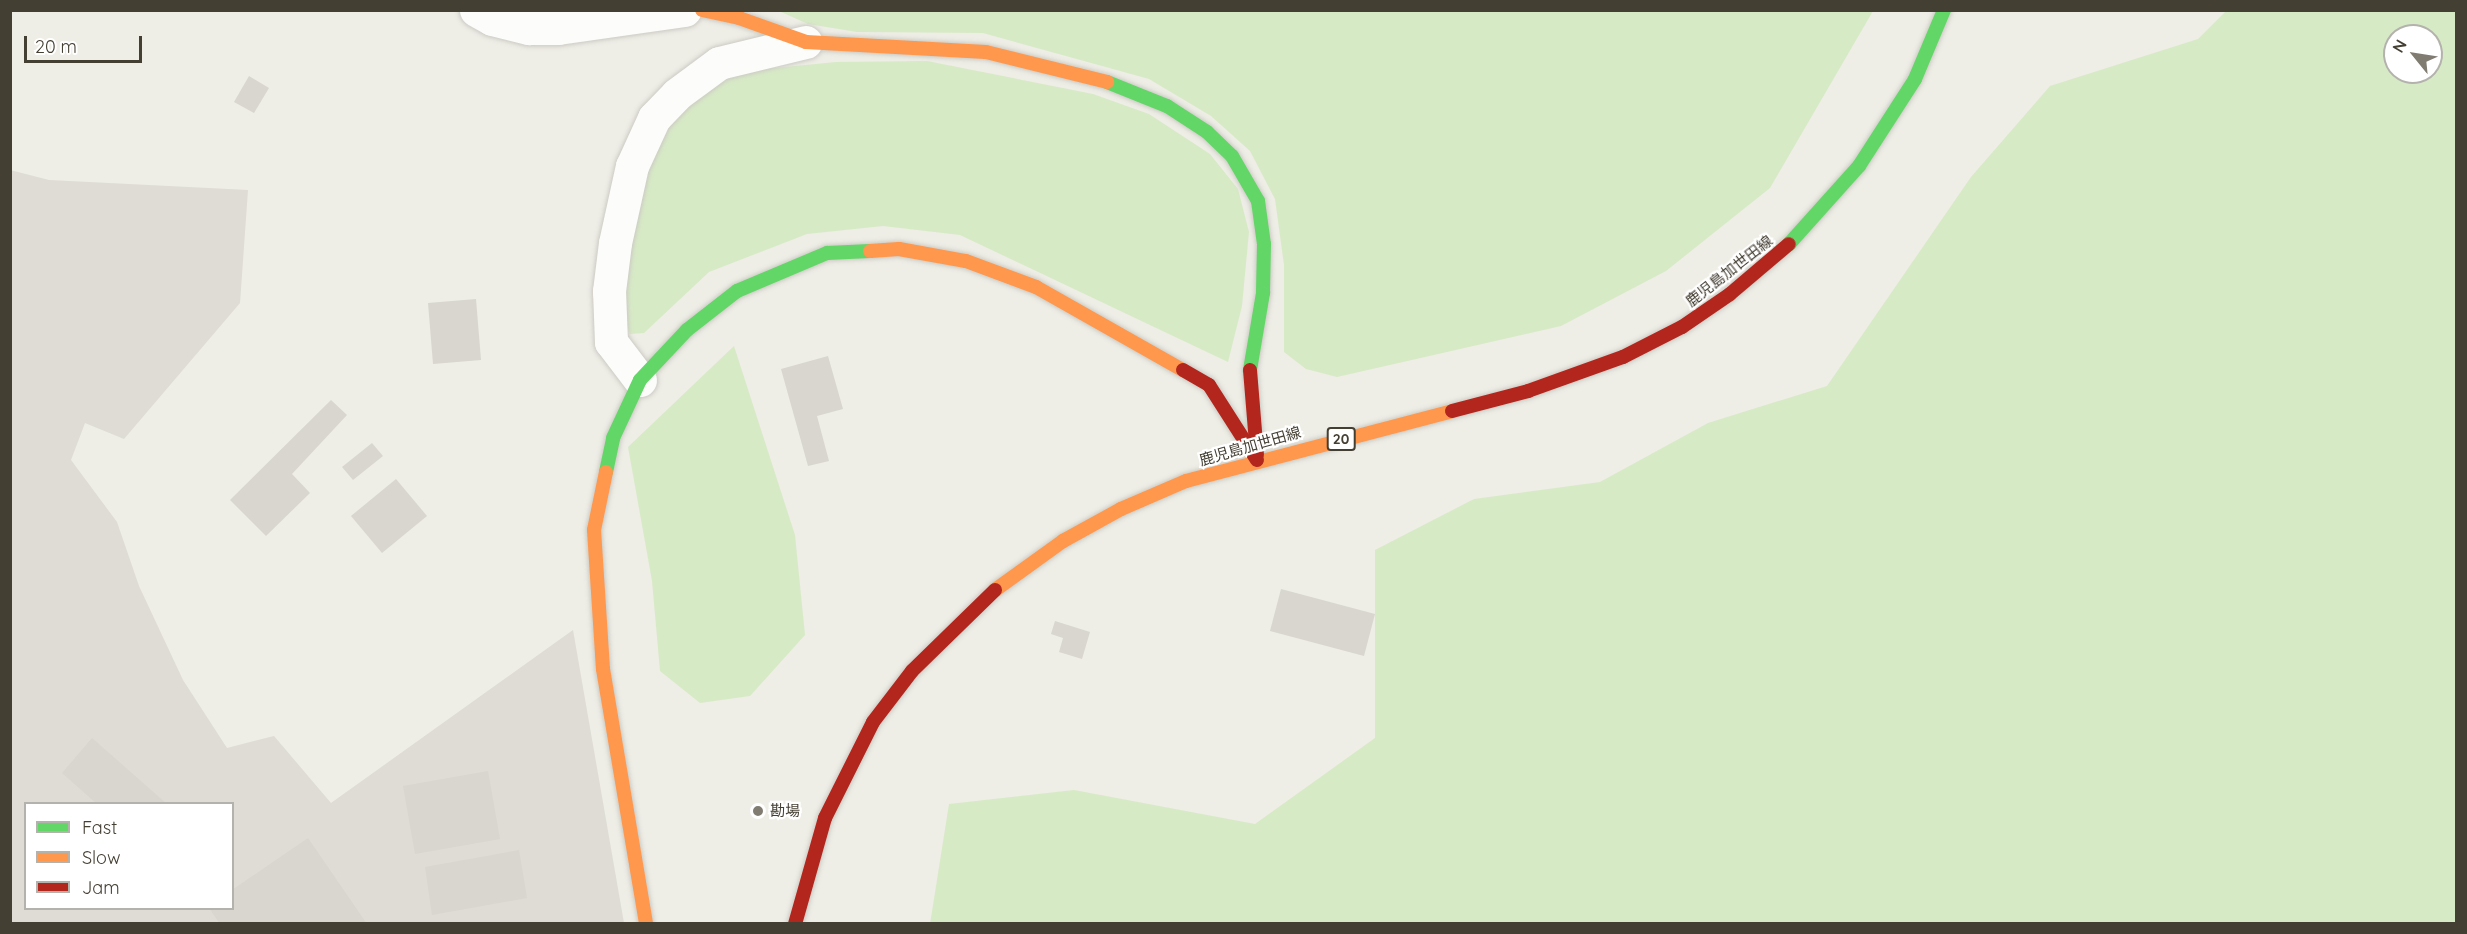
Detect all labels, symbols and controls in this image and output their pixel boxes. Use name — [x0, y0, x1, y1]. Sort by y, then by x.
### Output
scale bar — [27, 24, 146, 62]
north arrow — [2383, 24, 2443, 84]
text: 20 m — [35, 35, 77, 58]
text: N — [2388, 36, 2411, 56]
street label: 鹿児島加世田線 — [1682, 232, 1776, 310]
street label: 鹿児島加世田線 — [1197, 423, 1303, 469]
road number: 20 — [1326, 428, 1356, 450]
legend — [24, 802, 234, 910]
place label: 勘場 — [770, 802, 800, 820]
marker: 勘場 — [751, 804, 765, 818]
text: Fast — [82, 816, 117, 839]
text: Slow — [82, 846, 120, 869]
text: Jam — [82, 876, 120, 899]

